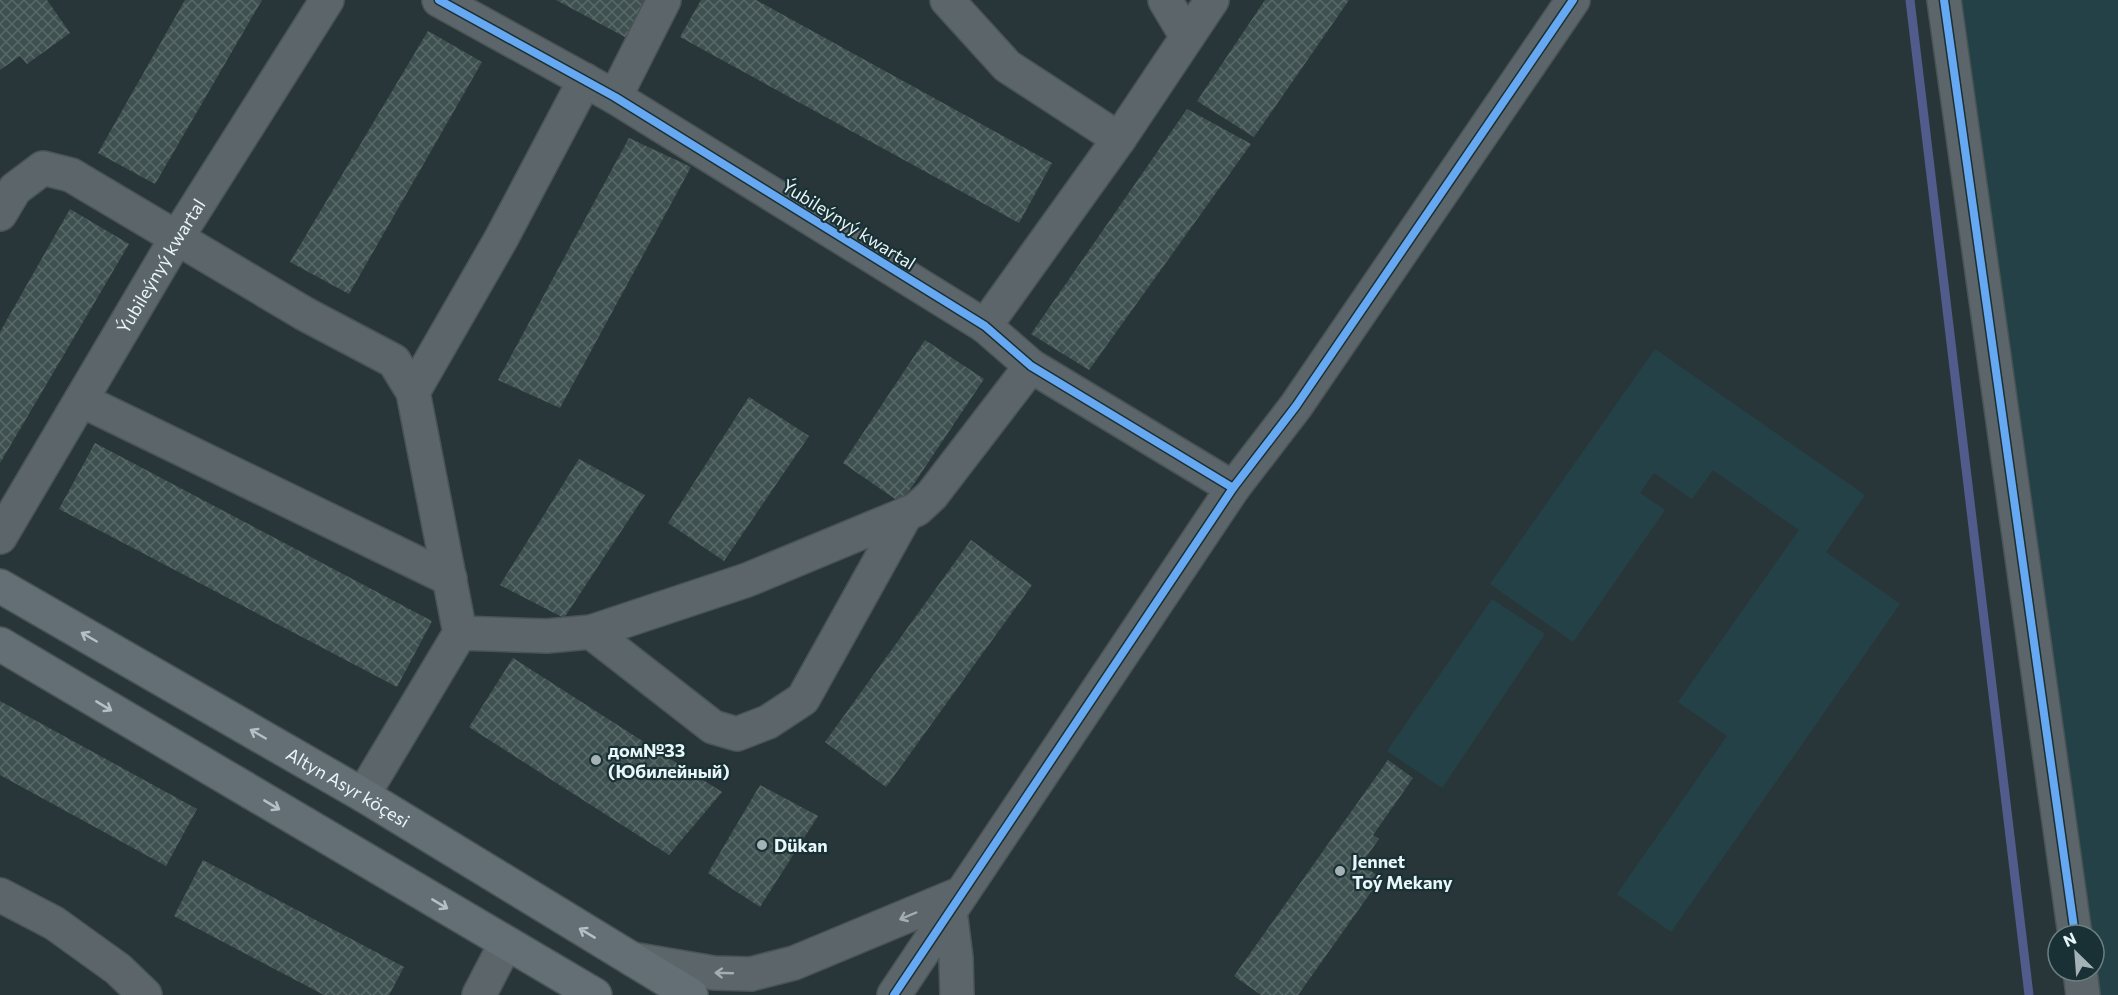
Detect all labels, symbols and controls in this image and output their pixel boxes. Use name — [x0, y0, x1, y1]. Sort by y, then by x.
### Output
street label: Ýubileýnyý kwartal — [778, 174, 920, 274]
street label: Ýubileýnyý kwartal — [112, 195, 210, 337]
one-way arrow — [81, 631, 98, 643]
one-way arrow — [95, 700, 112, 712]
one-way arrow — [250, 728, 267, 740]
place label: дом№33 (Юбилейный) — [608, 739, 730, 782]
street label: Altyn Asyr köçesi — [283, 742, 414, 832]
marker: дом№33 (Юбилейный) — [589, 753, 603, 767]
one-way arrow — [263, 799, 280, 811]
place label: Dükan — [774, 834, 828, 856]
marker: Dükan — [755, 838, 769, 852]
place label: Jennet Toý Mekany — [1352, 850, 1453, 893]
marker: Jennet Toý Mekany — [1333, 864, 1347, 878]
one-way arrow — [431, 899, 448, 911]
one-way arrow — [899, 911, 917, 922]
north arrow — [2046, 923, 2106, 983]
one-way arrow — [579, 926, 596, 938]
text: N — [2060, 928, 2079, 950]
one-way arrow — [714, 968, 734, 979]

